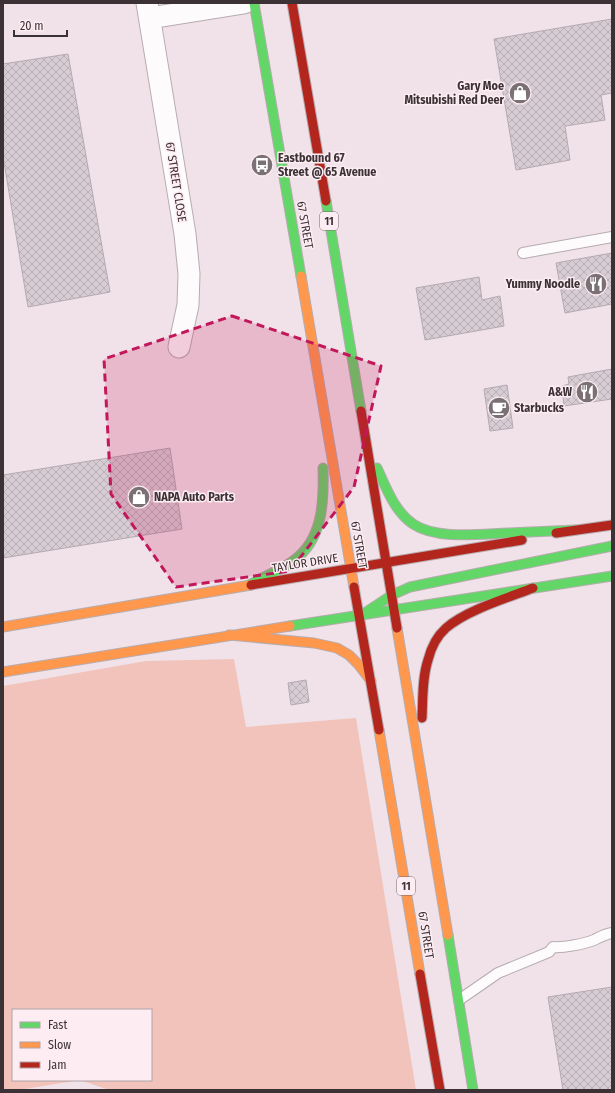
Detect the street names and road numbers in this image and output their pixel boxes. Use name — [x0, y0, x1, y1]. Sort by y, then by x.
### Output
street label: 67 STREET CLOSE — [163, 141, 189, 223]
street label: 67 STREET — [294, 200, 316, 250]
road number: 11 — [320, 212, 338, 230]
street label: 67 STREET — [348, 520, 370, 570]
street label: TAYLOR DRIVE — [271, 551, 339, 575]
road number: 11 — [397, 877, 415, 895]
street label: 67 STREET — [415, 910, 437, 960]

